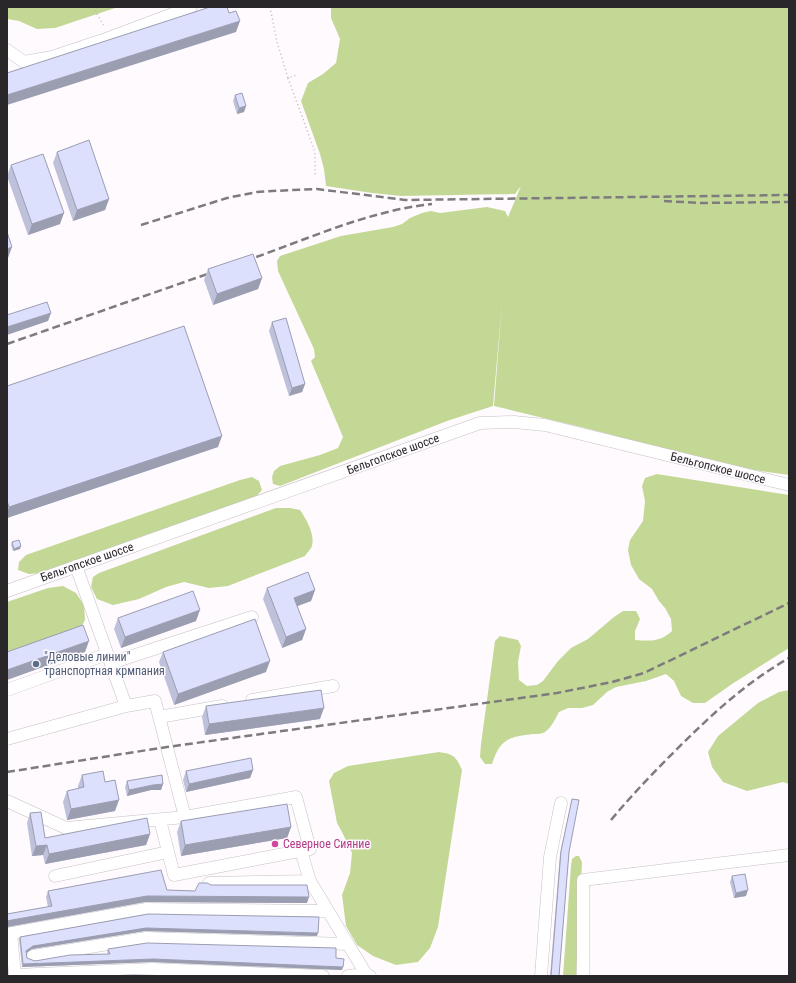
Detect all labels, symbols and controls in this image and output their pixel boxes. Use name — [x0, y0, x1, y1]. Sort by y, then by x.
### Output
street label: Бельгопское шоссе — [345, 431, 441, 477]
street label: Бельгопское шоссе — [669, 449, 767, 487]
street label: Бельгопское шоссе — [39, 539, 136, 584]
place label: "Деловые линии" транспортная крмпания — [44, 650, 165, 678]
marker: "Деловые линии" транспортная крмпания — [31, 659, 41, 669]
place label: Северное Сияние — [283, 837, 370, 851]
marker: Северное Сияние — [270, 839, 280, 849]

